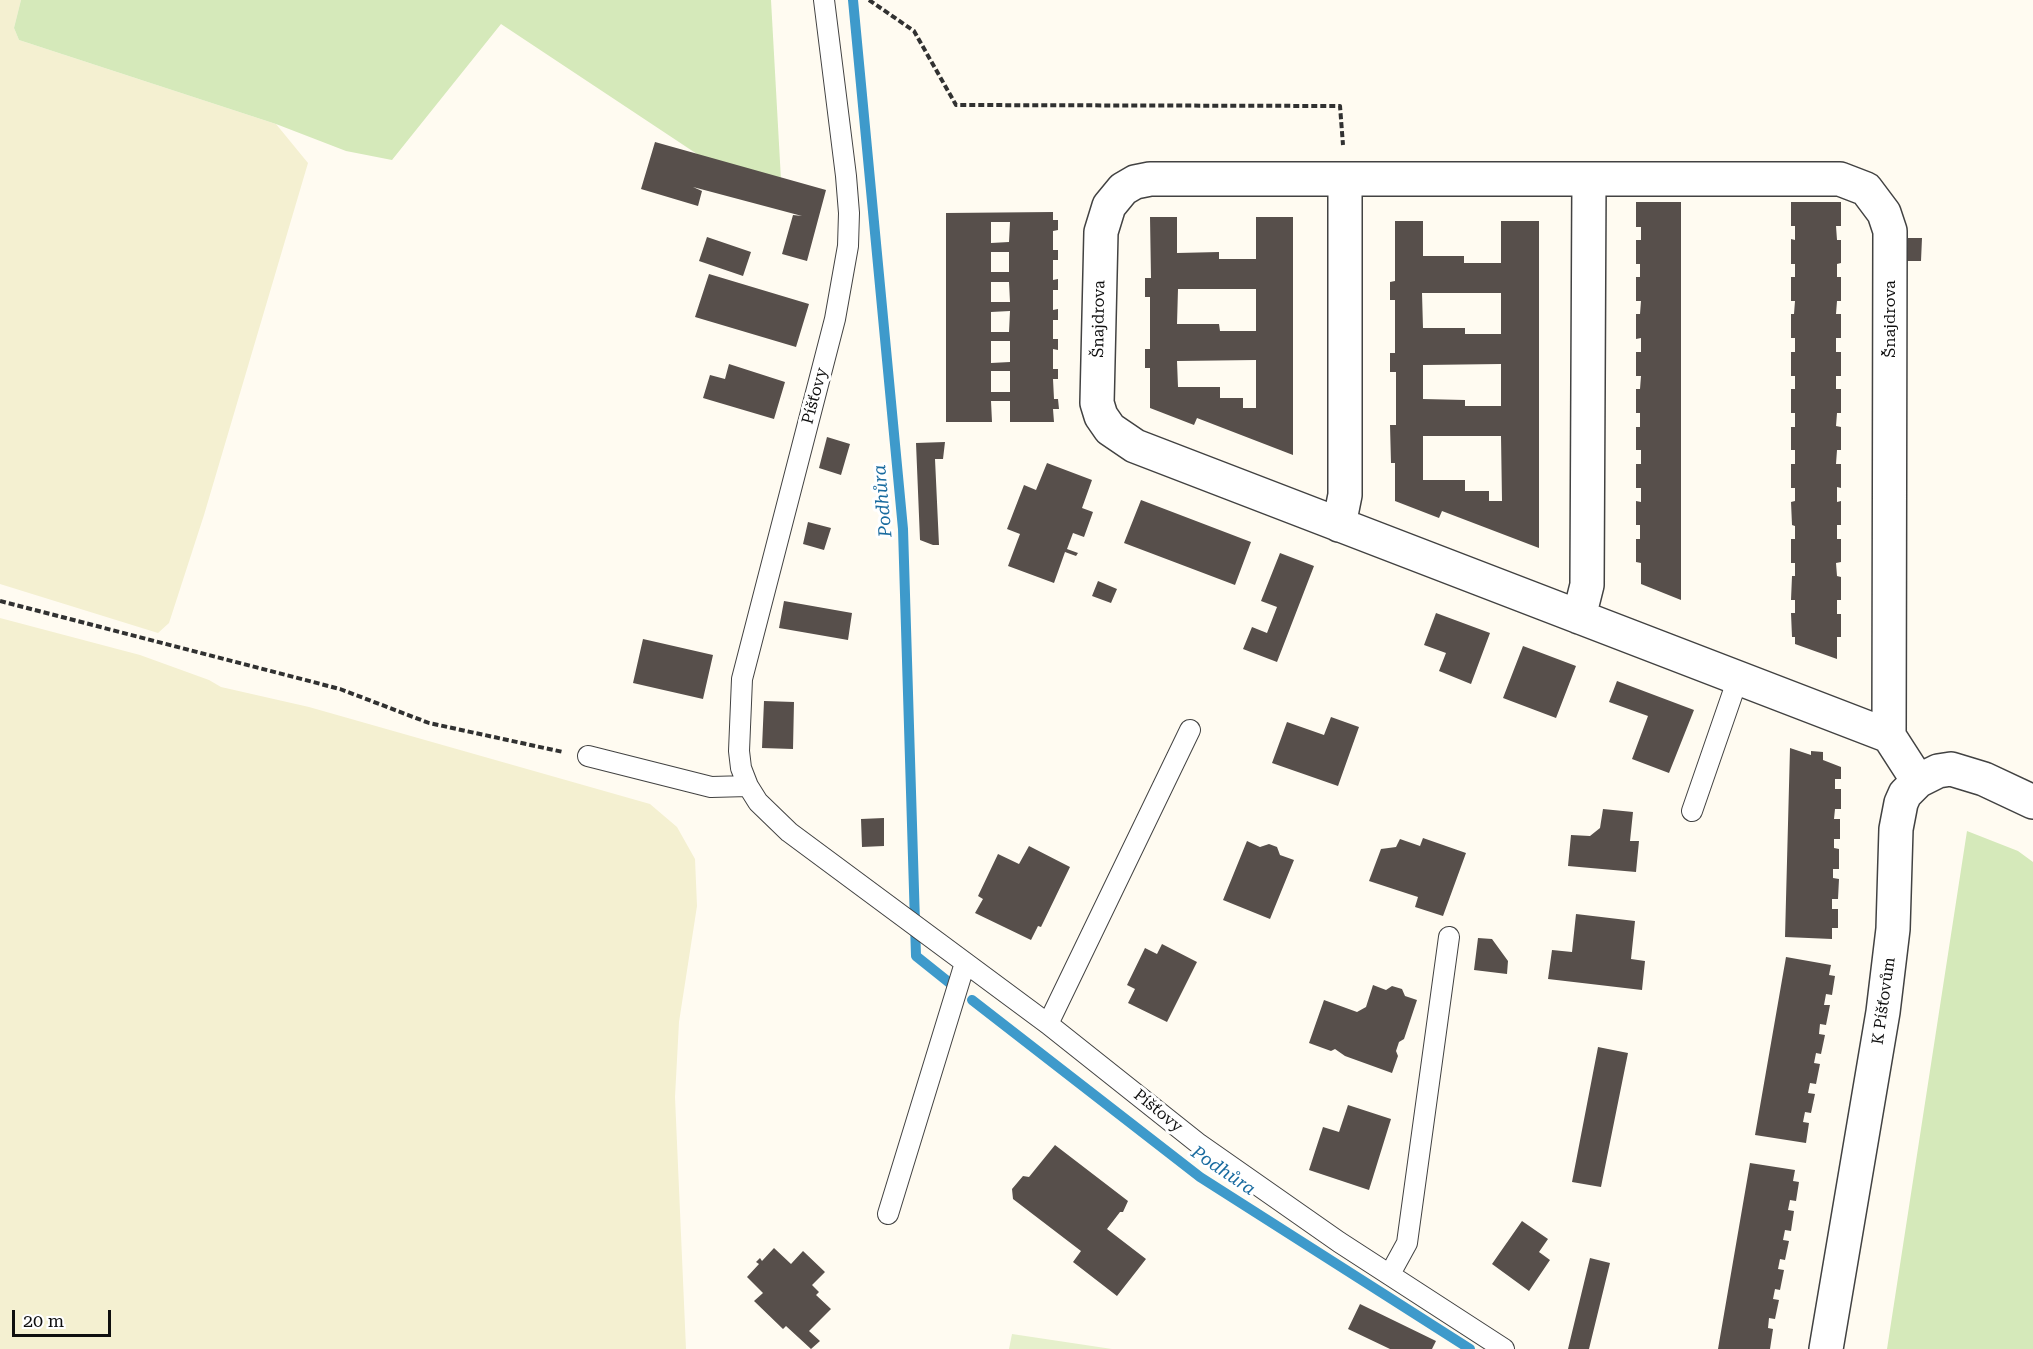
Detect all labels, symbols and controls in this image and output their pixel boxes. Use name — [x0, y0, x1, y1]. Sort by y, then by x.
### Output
street label: Šnajdrova — [1089, 280, 1109, 358]
street label: Šnajdrova — [1880, 280, 1900, 358]
street label: Píšťovy — [798, 366, 832, 426]
water label: Podhůra — [869, 464, 897, 538]
street label: K Píšťovům — [1868, 956, 1900, 1046]
street label: Píšťovy — [1130, 1085, 1186, 1137]
water label: Podhůra — [1187, 1142, 1259, 1200]
scale bar — [15, 1298, 114, 1336]
text: 20 m — [23, 1310, 64, 1331]

